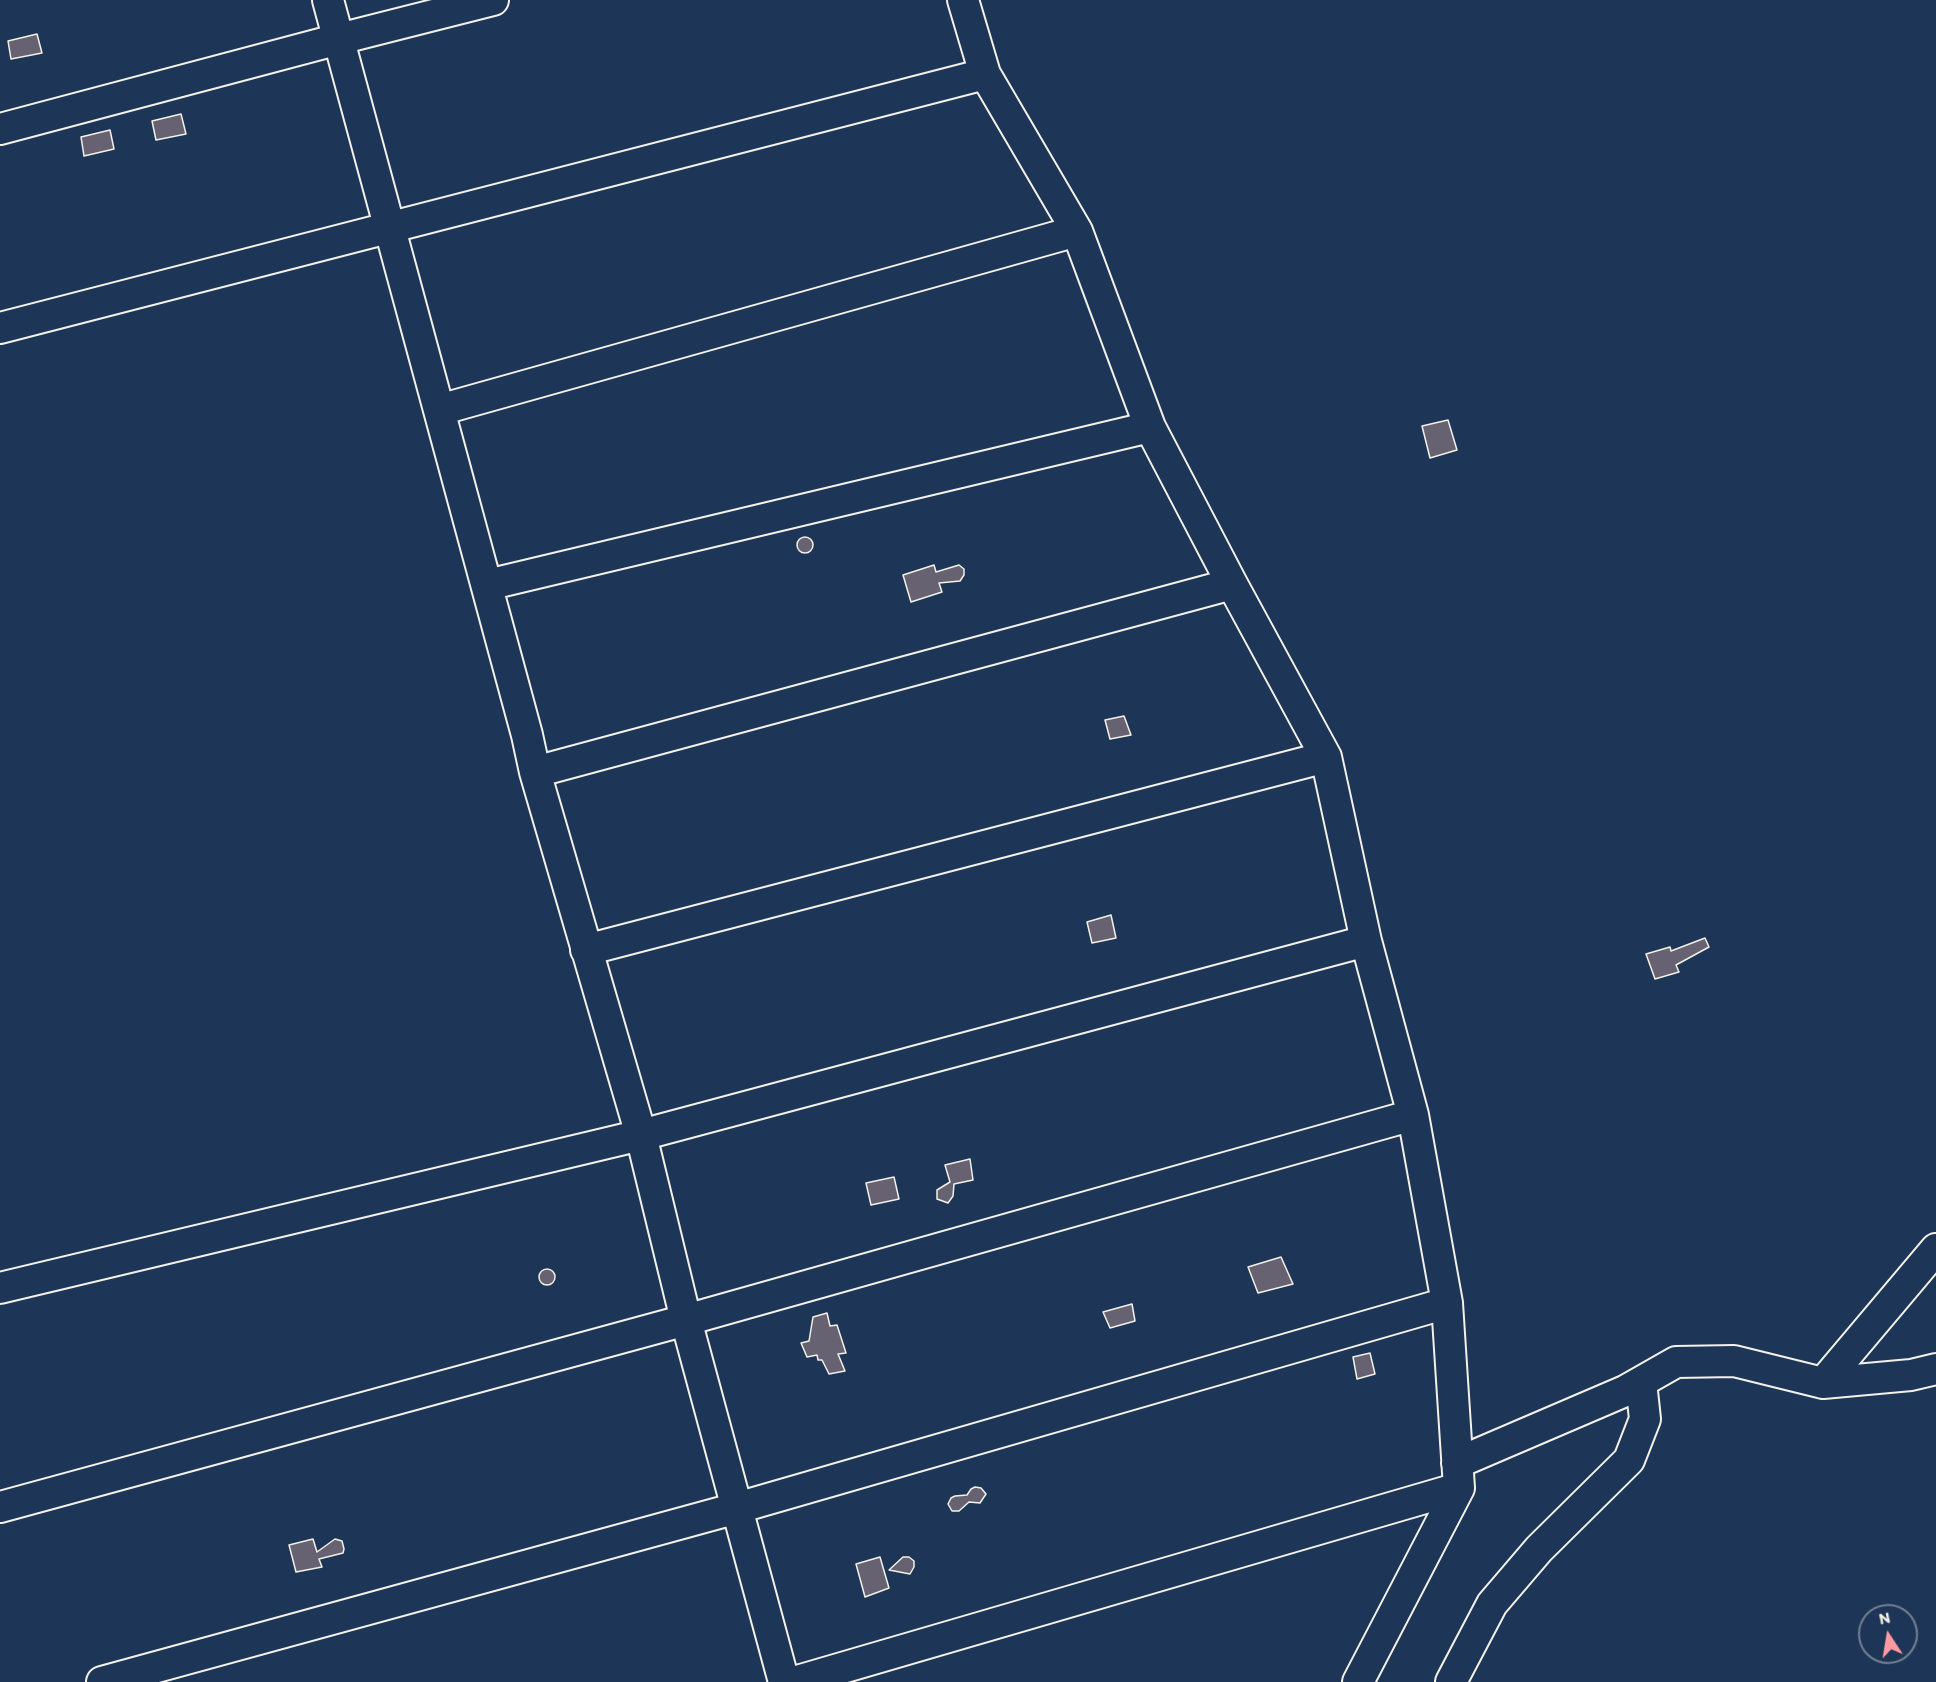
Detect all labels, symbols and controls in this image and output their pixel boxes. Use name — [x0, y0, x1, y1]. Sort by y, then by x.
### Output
north arrow — [1858, 1604, 1918, 1664]
text: N — [1877, 1607, 1892, 1628]

